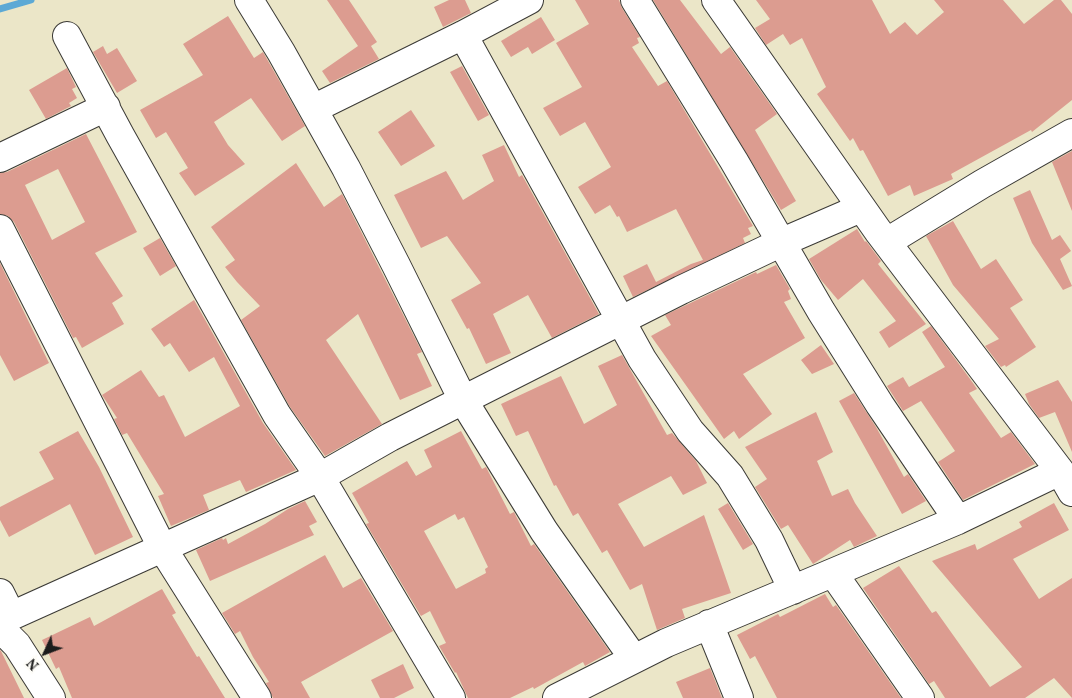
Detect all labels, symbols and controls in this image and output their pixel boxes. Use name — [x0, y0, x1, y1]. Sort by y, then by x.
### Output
north arrow — [20, 628, 70, 678]
text: N — [23, 653, 44, 674]

